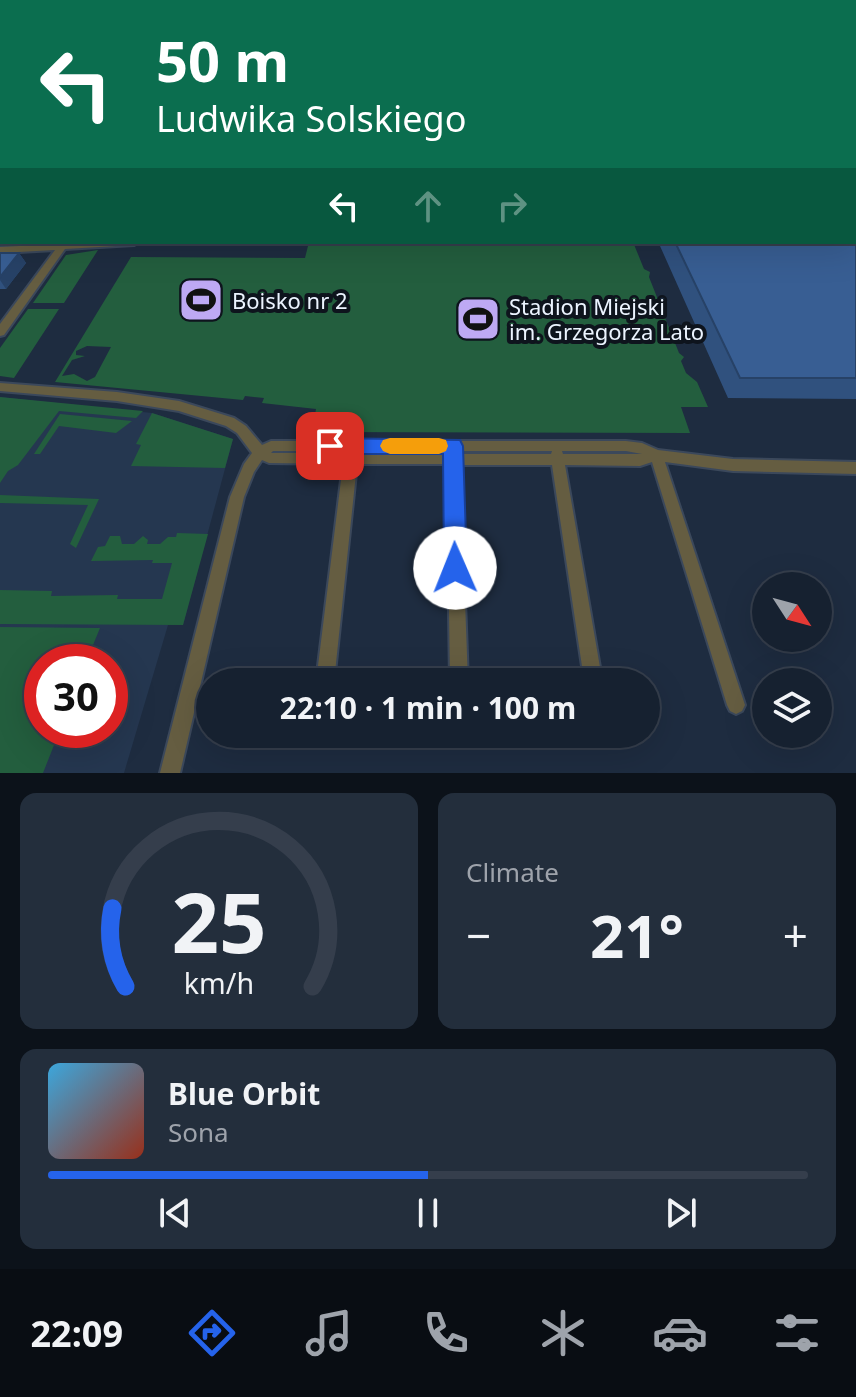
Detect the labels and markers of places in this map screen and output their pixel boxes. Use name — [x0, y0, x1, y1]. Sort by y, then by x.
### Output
sports icon: Boisko nr 2 — [177, 276, 225, 324]
place label: Boisko nr 2 — [232, 285, 348, 315]
place label: Stadion Miejski im. Grzegorza Lato — [509, 291, 704, 346]
sports icon: Stadion Miejski im. Grzegorza Lato — [454, 295, 502, 343]
pin — [296, 412, 364, 480]

